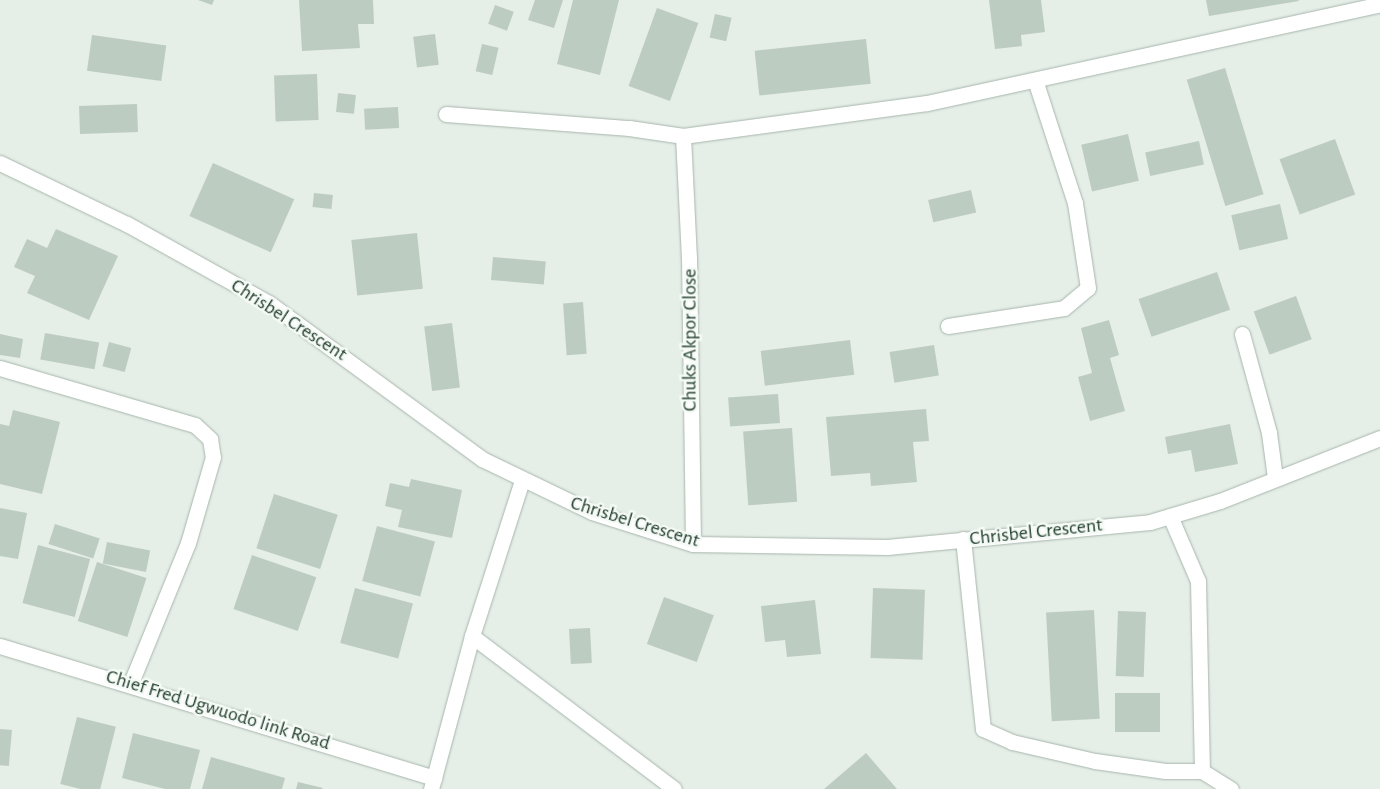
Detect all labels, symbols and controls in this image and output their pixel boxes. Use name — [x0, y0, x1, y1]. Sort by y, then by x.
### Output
street label: Chuks Akpor Close — [678, 269, 702, 411]
street label: Chrisbel Crescent — [226, 274, 352, 366]
street label: Chrisbel Crescent — [568, 491, 702, 553]
street label: Chrisbel Crescent — [968, 513, 1104, 551]
street label: Chief Fred Ugwuodo link Road — [103, 664, 333, 756]

